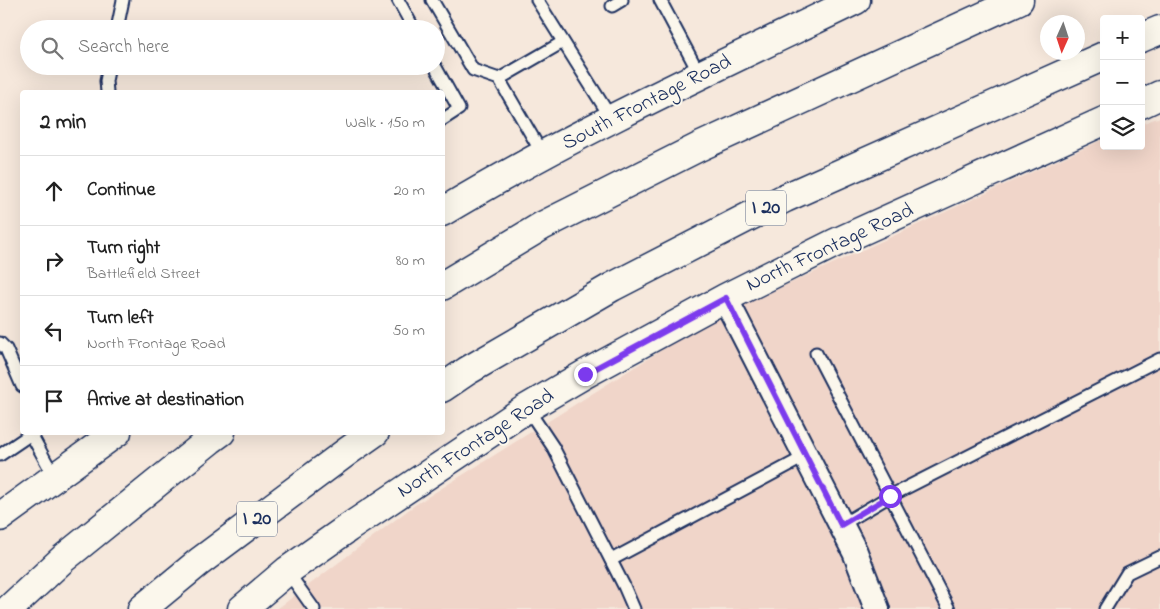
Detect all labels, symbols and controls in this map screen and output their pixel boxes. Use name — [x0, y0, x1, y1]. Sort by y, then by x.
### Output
north arrow — [1040, 15, 1085, 60]
map controls — [1100, 15, 1145, 150]
button: + — [1100, 15, 1145, 60]
search box — [20, 20, 445, 75]
icon: search — [38, 34, 66, 62]
text: Search here — [78, 34, 169, 61]
street label: South Frontage Road — [557, 47, 738, 160]
button: − — [1100, 60, 1145, 105]
button: layers — [1100, 105, 1145, 150]
text: 2 min — [40, 108, 86, 138]
text: Walk · 150 m — [345, 111, 425, 135]
icon: ahead — [40, 177, 68, 205]
text: Continue — [87, 177, 155, 204]
text: 20 m — [394, 179, 425, 203]
road number: I 20 — [746, 190, 786, 226]
street label: North Frontage Road — [741, 196, 920, 302]
text: Turn right — [87, 235, 160, 262]
icon: right — [40, 247, 68, 275]
text: 80 m — [396, 249, 425, 273]
text: Battlefield Street — [87, 262, 201, 286]
text: Turn left — [87, 305, 154, 332]
icon: left — [40, 317, 68, 345]
text: 50 m — [393, 319, 425, 343]
text: North Frontage Road — [87, 332, 226, 356]
route end — [574, 363, 597, 386]
street label: North Frontage Road — [392, 382, 562, 508]
icon: arrive — [40, 387, 68, 415]
text: Arrive at destination — [87, 387, 244, 414]
route start — [879, 485, 902, 508]
road number: I 20 — [237, 502, 277, 536]

